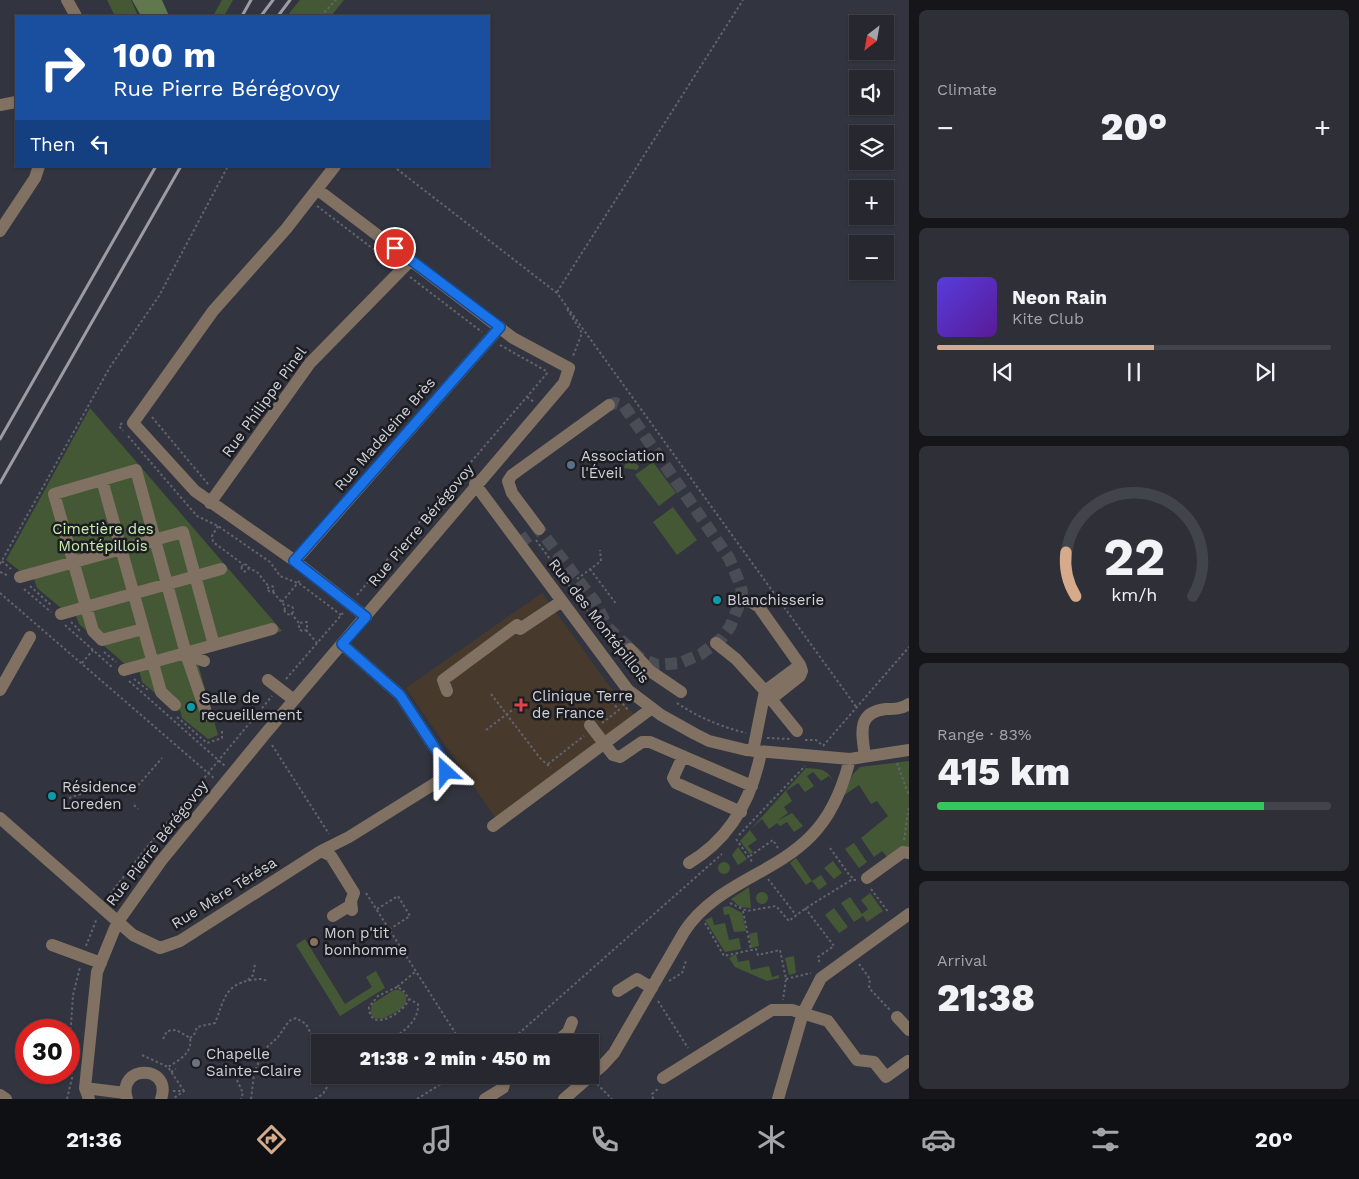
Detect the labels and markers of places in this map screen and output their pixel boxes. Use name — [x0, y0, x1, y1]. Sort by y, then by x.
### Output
pin — [374, 227, 416, 269]
place label: Association l'Éveil — [581, 447, 665, 482]
marker: Association l'Éveil — [565, 459, 577, 471]
place label: Blanchisserie — [727, 591, 824, 609]
marker: Blanchisserie — [711, 594, 723, 606]
place label: Clinique Terre de France — [532, 687, 633, 722]
place label: Salle de recueillement — [201, 689, 303, 724]
marker: Clinique Terre de France — [514, 698, 528, 712]
marker: Salle de recueillement — [185, 701, 197, 713]
place label: Résidence Loreden — [62, 778, 137, 813]
marker: Résidence Loreden — [46, 790, 58, 802]
place label: Mon p'tit bonhomme — [324, 924, 407, 959]
marker: Mon p'tit bonhomme — [308, 936, 320, 948]
place label: Chapelle Sainte-Claire — [206, 1045, 302, 1080]
marker: Chapelle Sainte-Claire — [190, 1057, 202, 1069]

